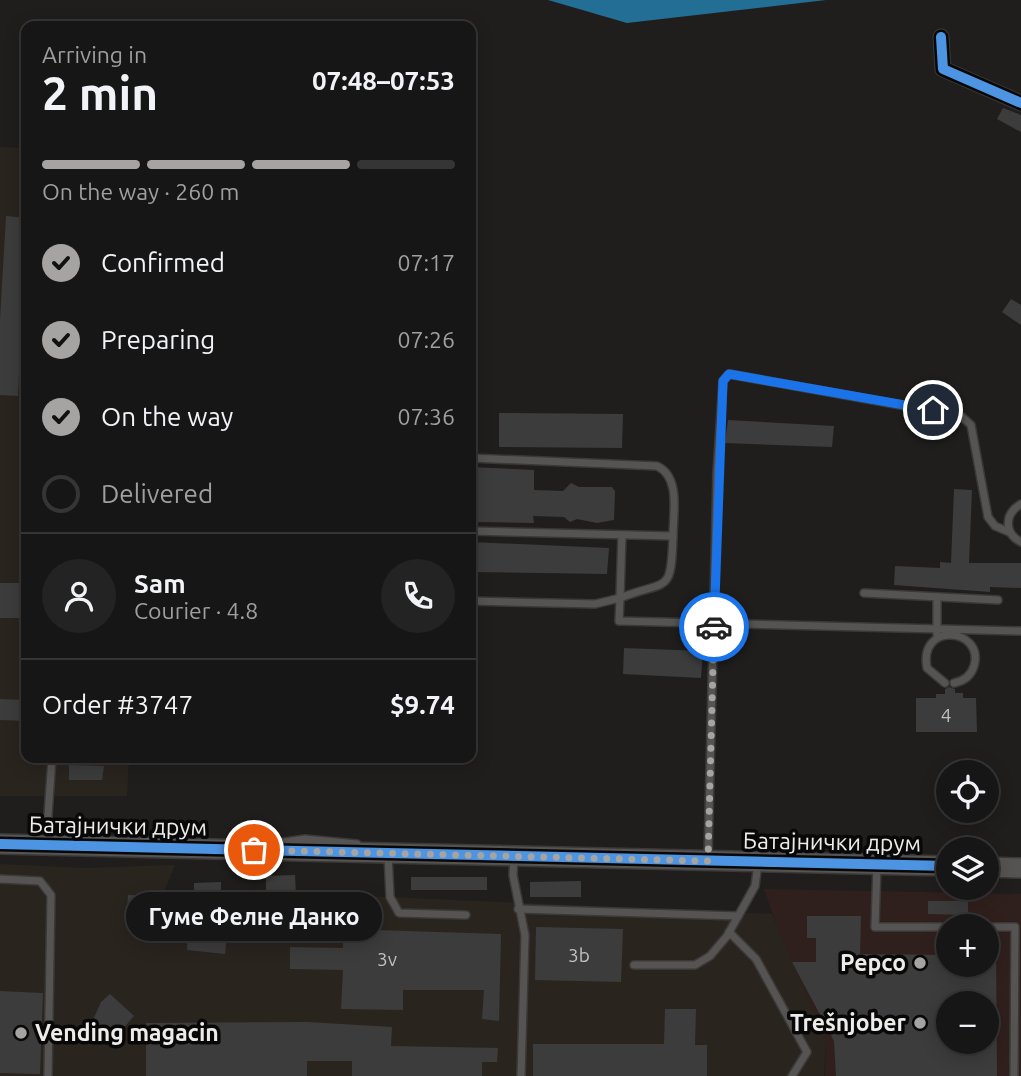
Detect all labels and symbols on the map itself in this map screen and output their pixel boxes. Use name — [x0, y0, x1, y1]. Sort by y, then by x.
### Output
pin — [903, 380, 963, 440]
courier — [679, 592, 749, 662]
house number: 4 — [941, 704, 951, 726]
street label: Батајнички друм — [29, 811, 207, 840]
pin — [224, 820, 284, 880]
street label: Батајнички друм — [743, 827, 921, 856]
callout: Гуме Фелне Данко — [126, 892, 382, 941]
house number: 3b — [568, 944, 590, 966]
house number: 3v — [377, 948, 397, 970]
place label: Pepco — [840, 950, 906, 975]
marker: Pepco — [912, 955, 928, 971]
place label: Trešnjober — [790, 1010, 907, 1035]
marker: Trešnjober — [912, 1015, 928, 1031]
place label: Vending magacin — [35, 1020, 219, 1045]
marker: Vending magacin — [13, 1025, 29, 1041]

